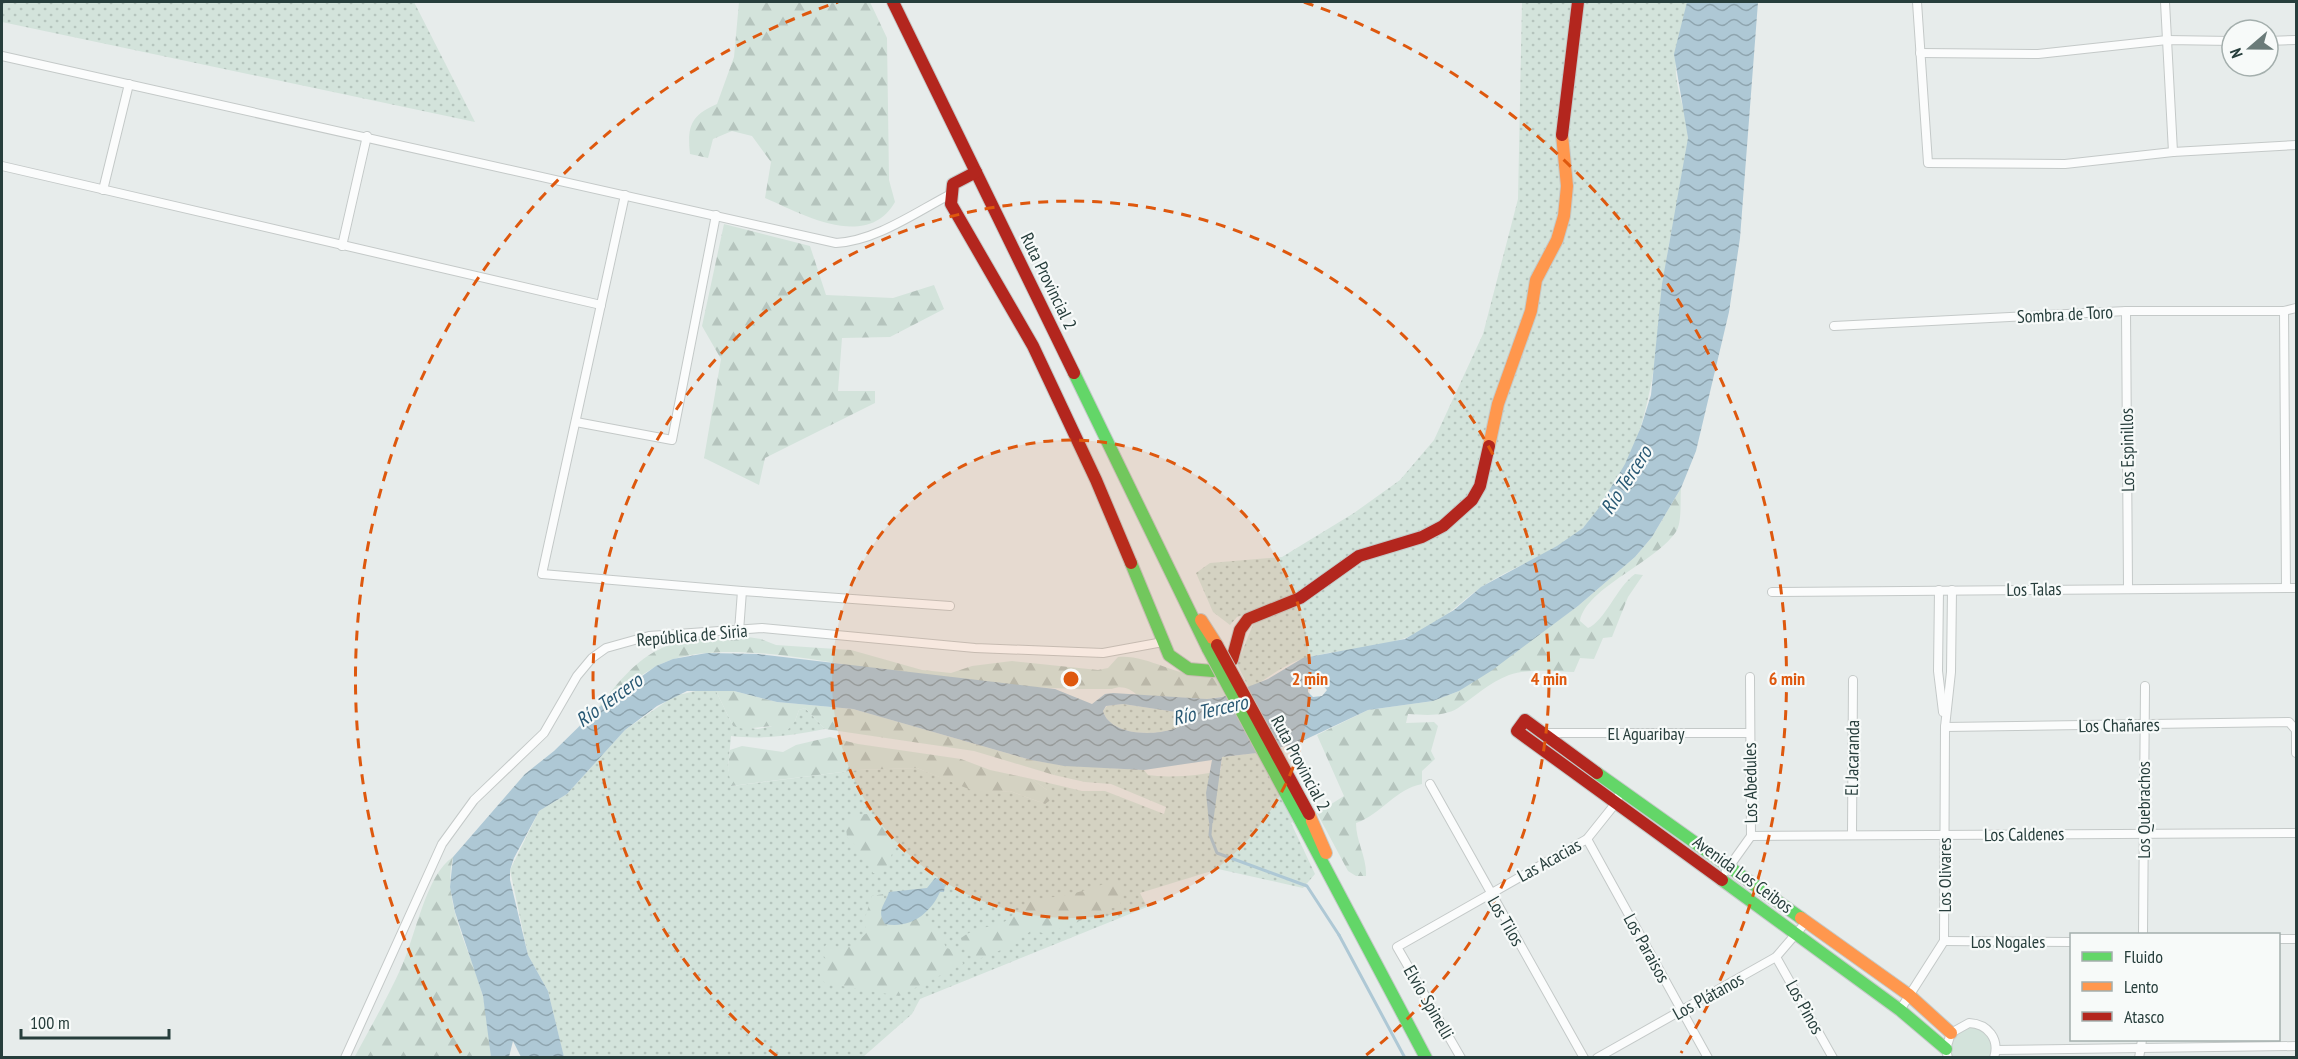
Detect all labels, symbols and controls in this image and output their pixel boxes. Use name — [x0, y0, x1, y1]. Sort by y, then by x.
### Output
north arrow — [2220, 18, 2280, 78]
text: N — [2225, 46, 2247, 61]
street label: Ruta Provincial 2 — [1016, 229, 1082, 333]
street label: Sombra de Toro — [2016, 300, 2114, 328]
street label: Los Espinillos — [2115, 408, 2139, 492]
water label: Río Tercero — [1594, 440, 1658, 519]
street label: Los Talas — [2006, 577, 2062, 601]
street label: República de Siria — [636, 619, 748, 651]
water label: Río Tercero — [571, 666, 649, 733]
text: 2 min — [1292, 667, 1328, 690]
text: 4 min — [1531, 667, 1567, 690]
text: 6 min — [1769, 667, 1805, 690]
centre of rings — [1061, 669, 1081, 689]
water label: Río Tercero — [1170, 688, 1251, 731]
street label: Ruta Provincial 2 — [1266, 711, 1336, 815]
street label: Los Chañares — [2078, 713, 2160, 737]
street label: El Jacaranda — [1840, 720, 1864, 796]
street label: El Aguaribay — [1608, 722, 1685, 745]
street label: Los Abedules — [1738, 742, 1762, 824]
street label: Los Quebrachos — [2132, 761, 2155, 859]
street label: Los Caldenes — [1984, 822, 2064, 846]
street label: Avenida Los Ceibos — [1688, 830, 1798, 918]
street label: Las Acacias — [1513, 833, 1585, 887]
street label: Los Olivares — [1933, 838, 1956, 912]
street label: Los Tilos — [1483, 892, 1529, 950]
street label: Los Paraisos — [1619, 910, 1675, 986]
street label: Los Nogales — [1971, 930, 2045, 953]
legend — [2070, 933, 2280, 1041]
text: Fluido — [2124, 945, 2163, 968]
street label: Elvio Spinelli — [1399, 961, 1459, 1043]
street label: Los Plátanos — [1668, 967, 1748, 1025]
text: Lento — [2124, 975, 2159, 998]
street label: Los Pinos — [1781, 976, 1829, 1038]
scale bar — [21, 1002, 170, 1040]
text: Atasco — [2124, 1005, 2165, 1028]
text: 100 m — [30, 1011, 70, 1034]

